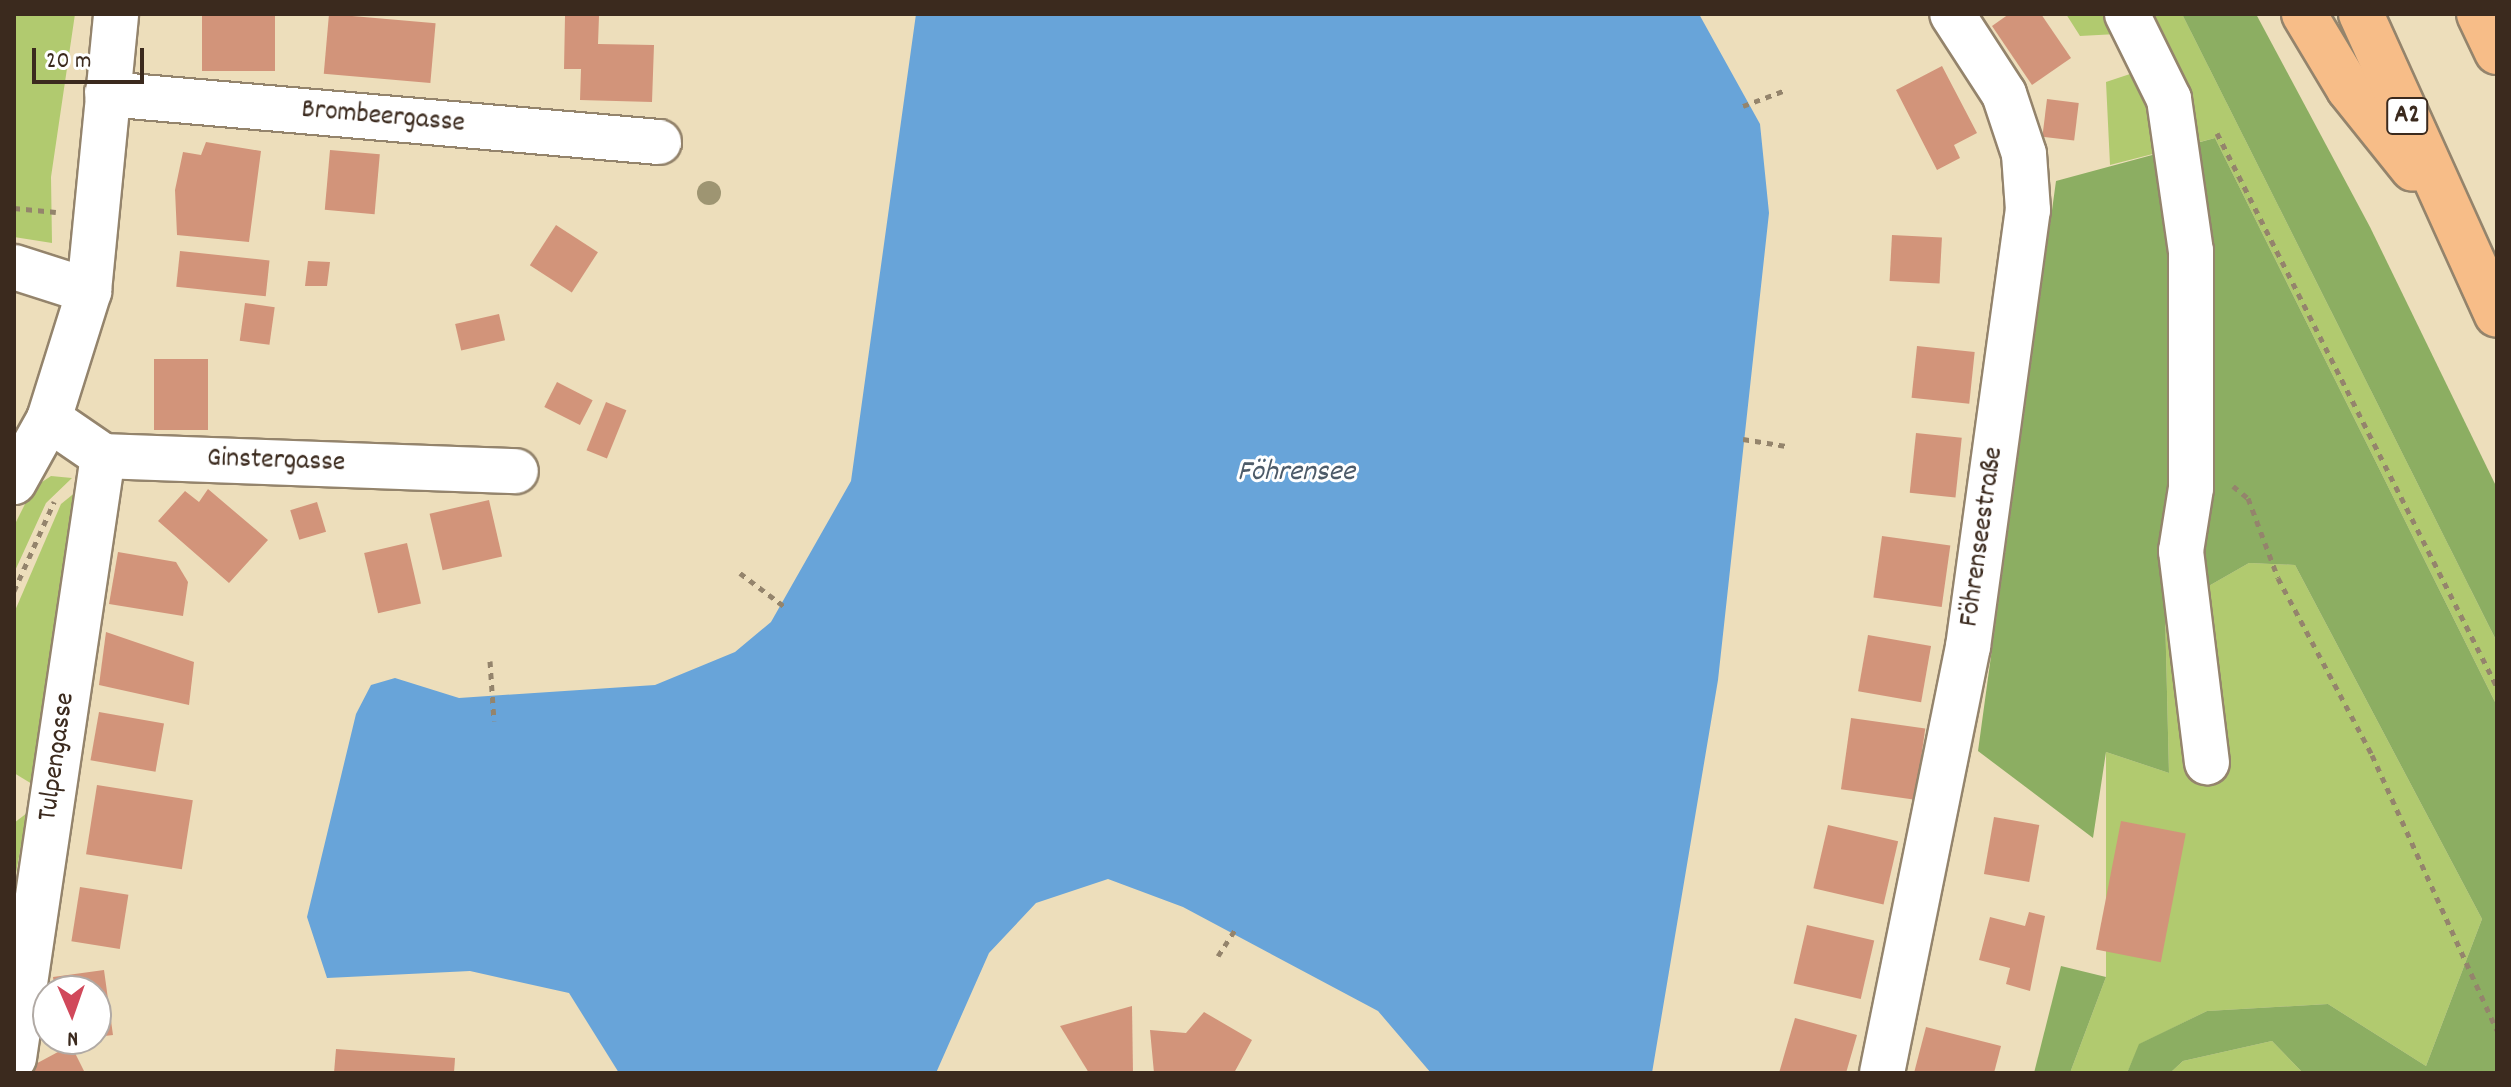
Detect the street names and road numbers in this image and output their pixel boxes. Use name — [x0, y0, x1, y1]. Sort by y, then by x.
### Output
street label: Brombeergasse — [300, 94, 466, 142]
road number: A2 — [2385, 94, 2429, 138]
street label: Ginstergasse — [206, 443, 346, 481]
street label: Föhrenseestraße — [1954, 445, 2012, 629]
street label: Tulpengasse — [32, 691, 84, 823]

